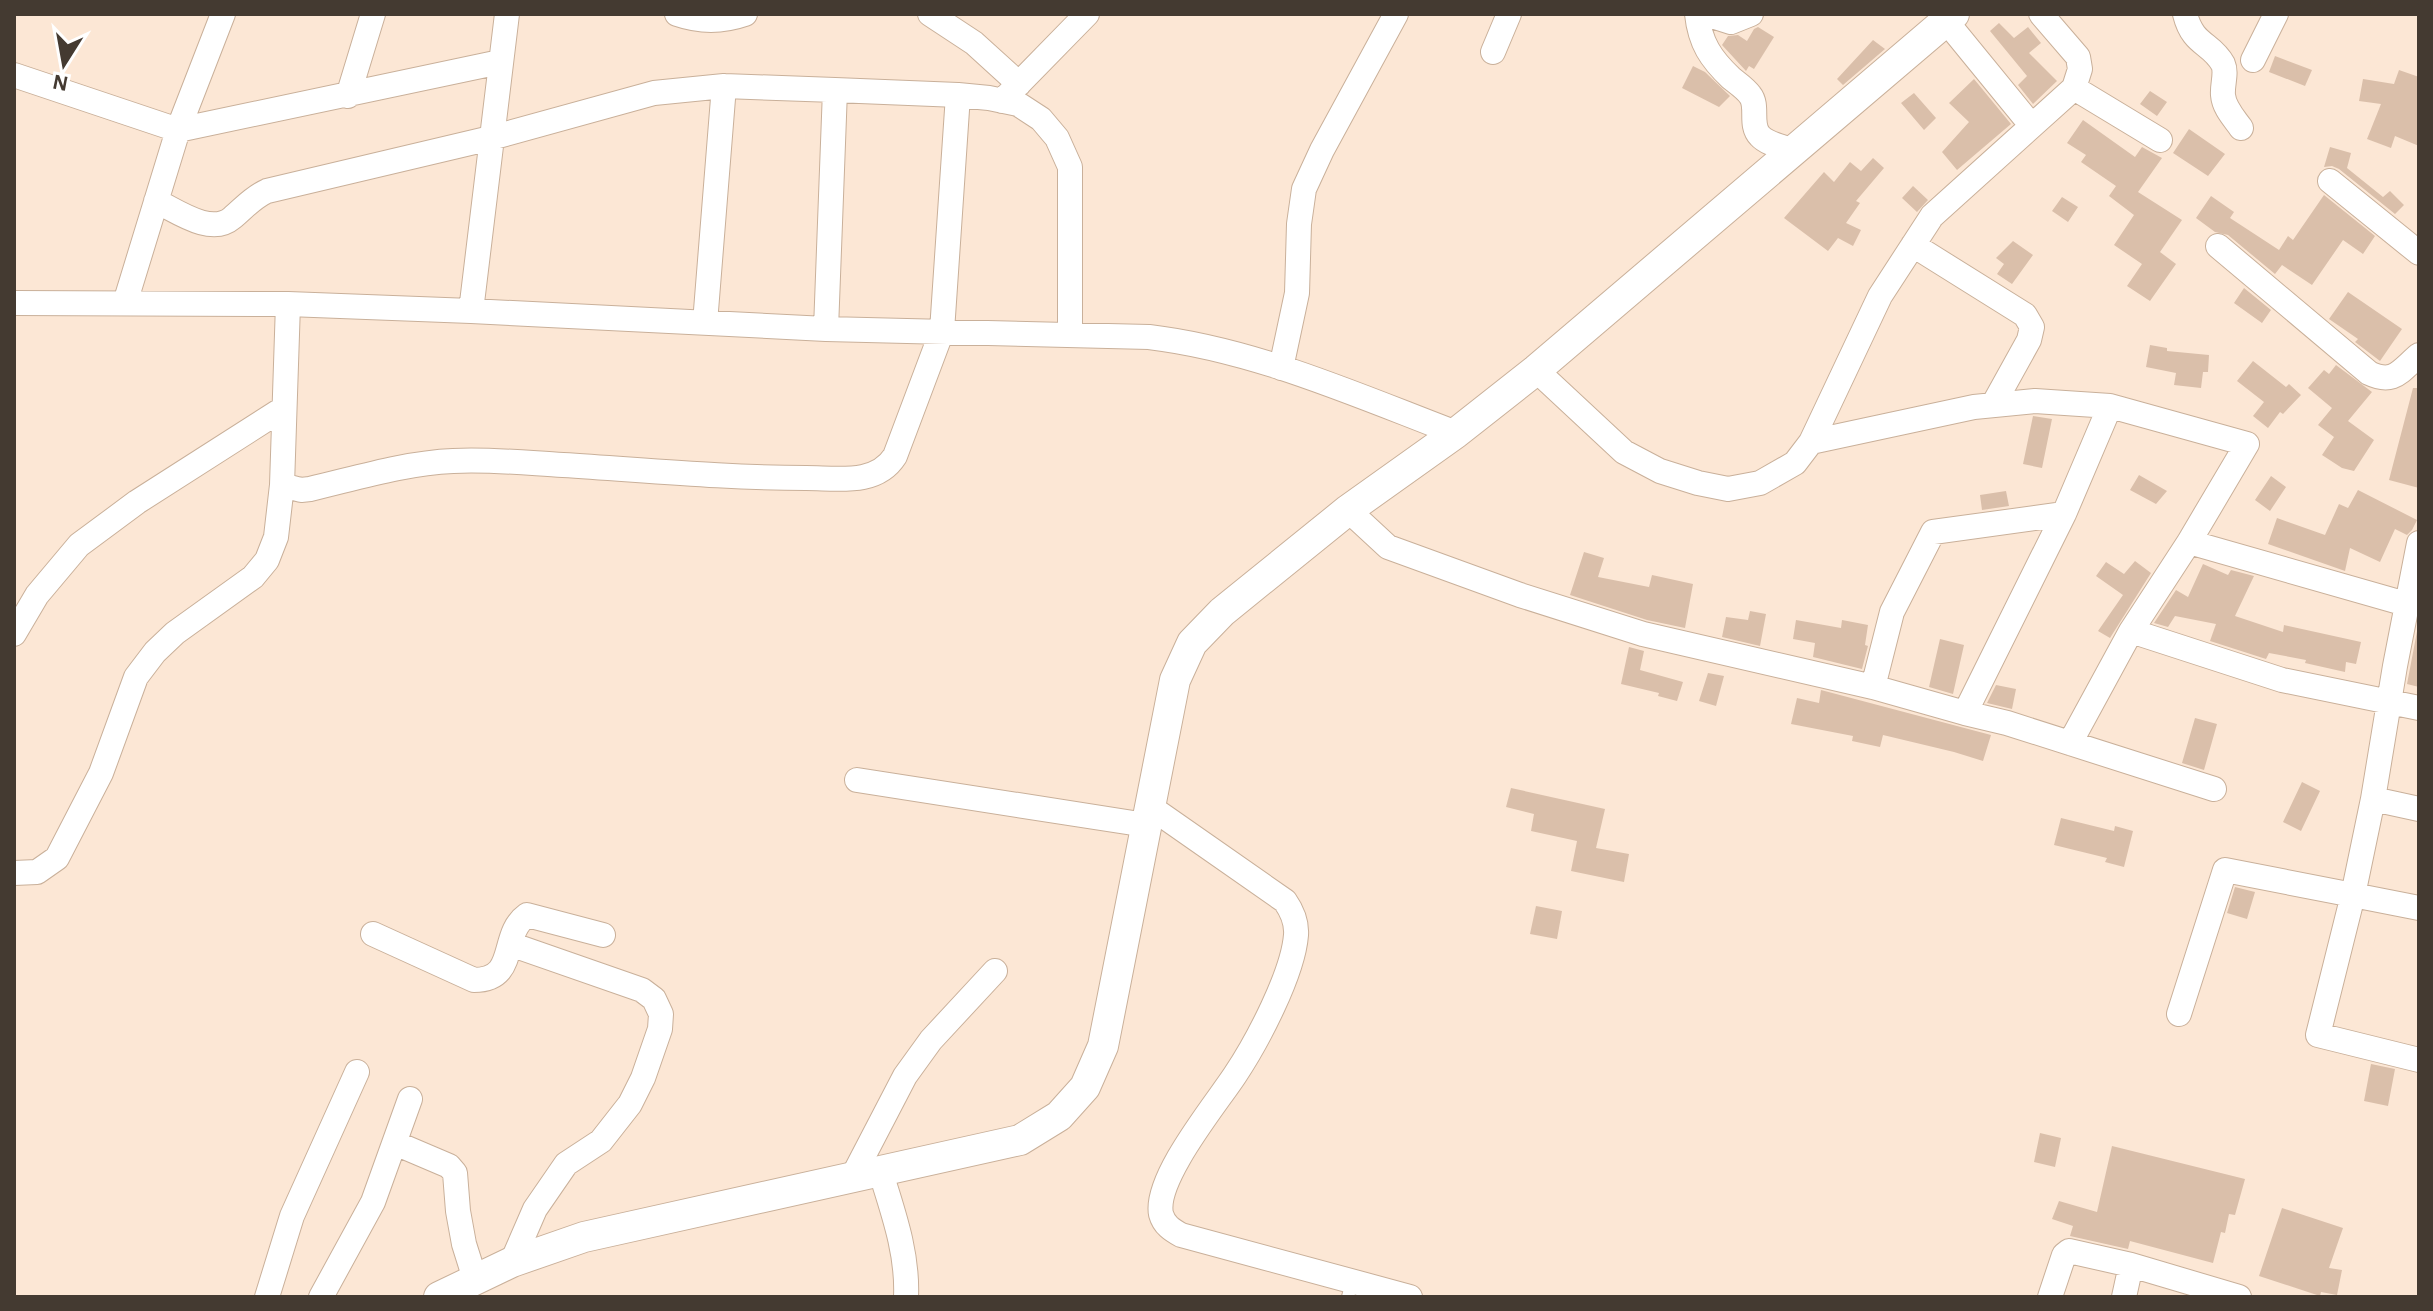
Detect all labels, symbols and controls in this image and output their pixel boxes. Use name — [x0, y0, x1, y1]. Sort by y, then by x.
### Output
north arrow — [24, 24, 104, 104]
text: N — [51, 70, 70, 95]

